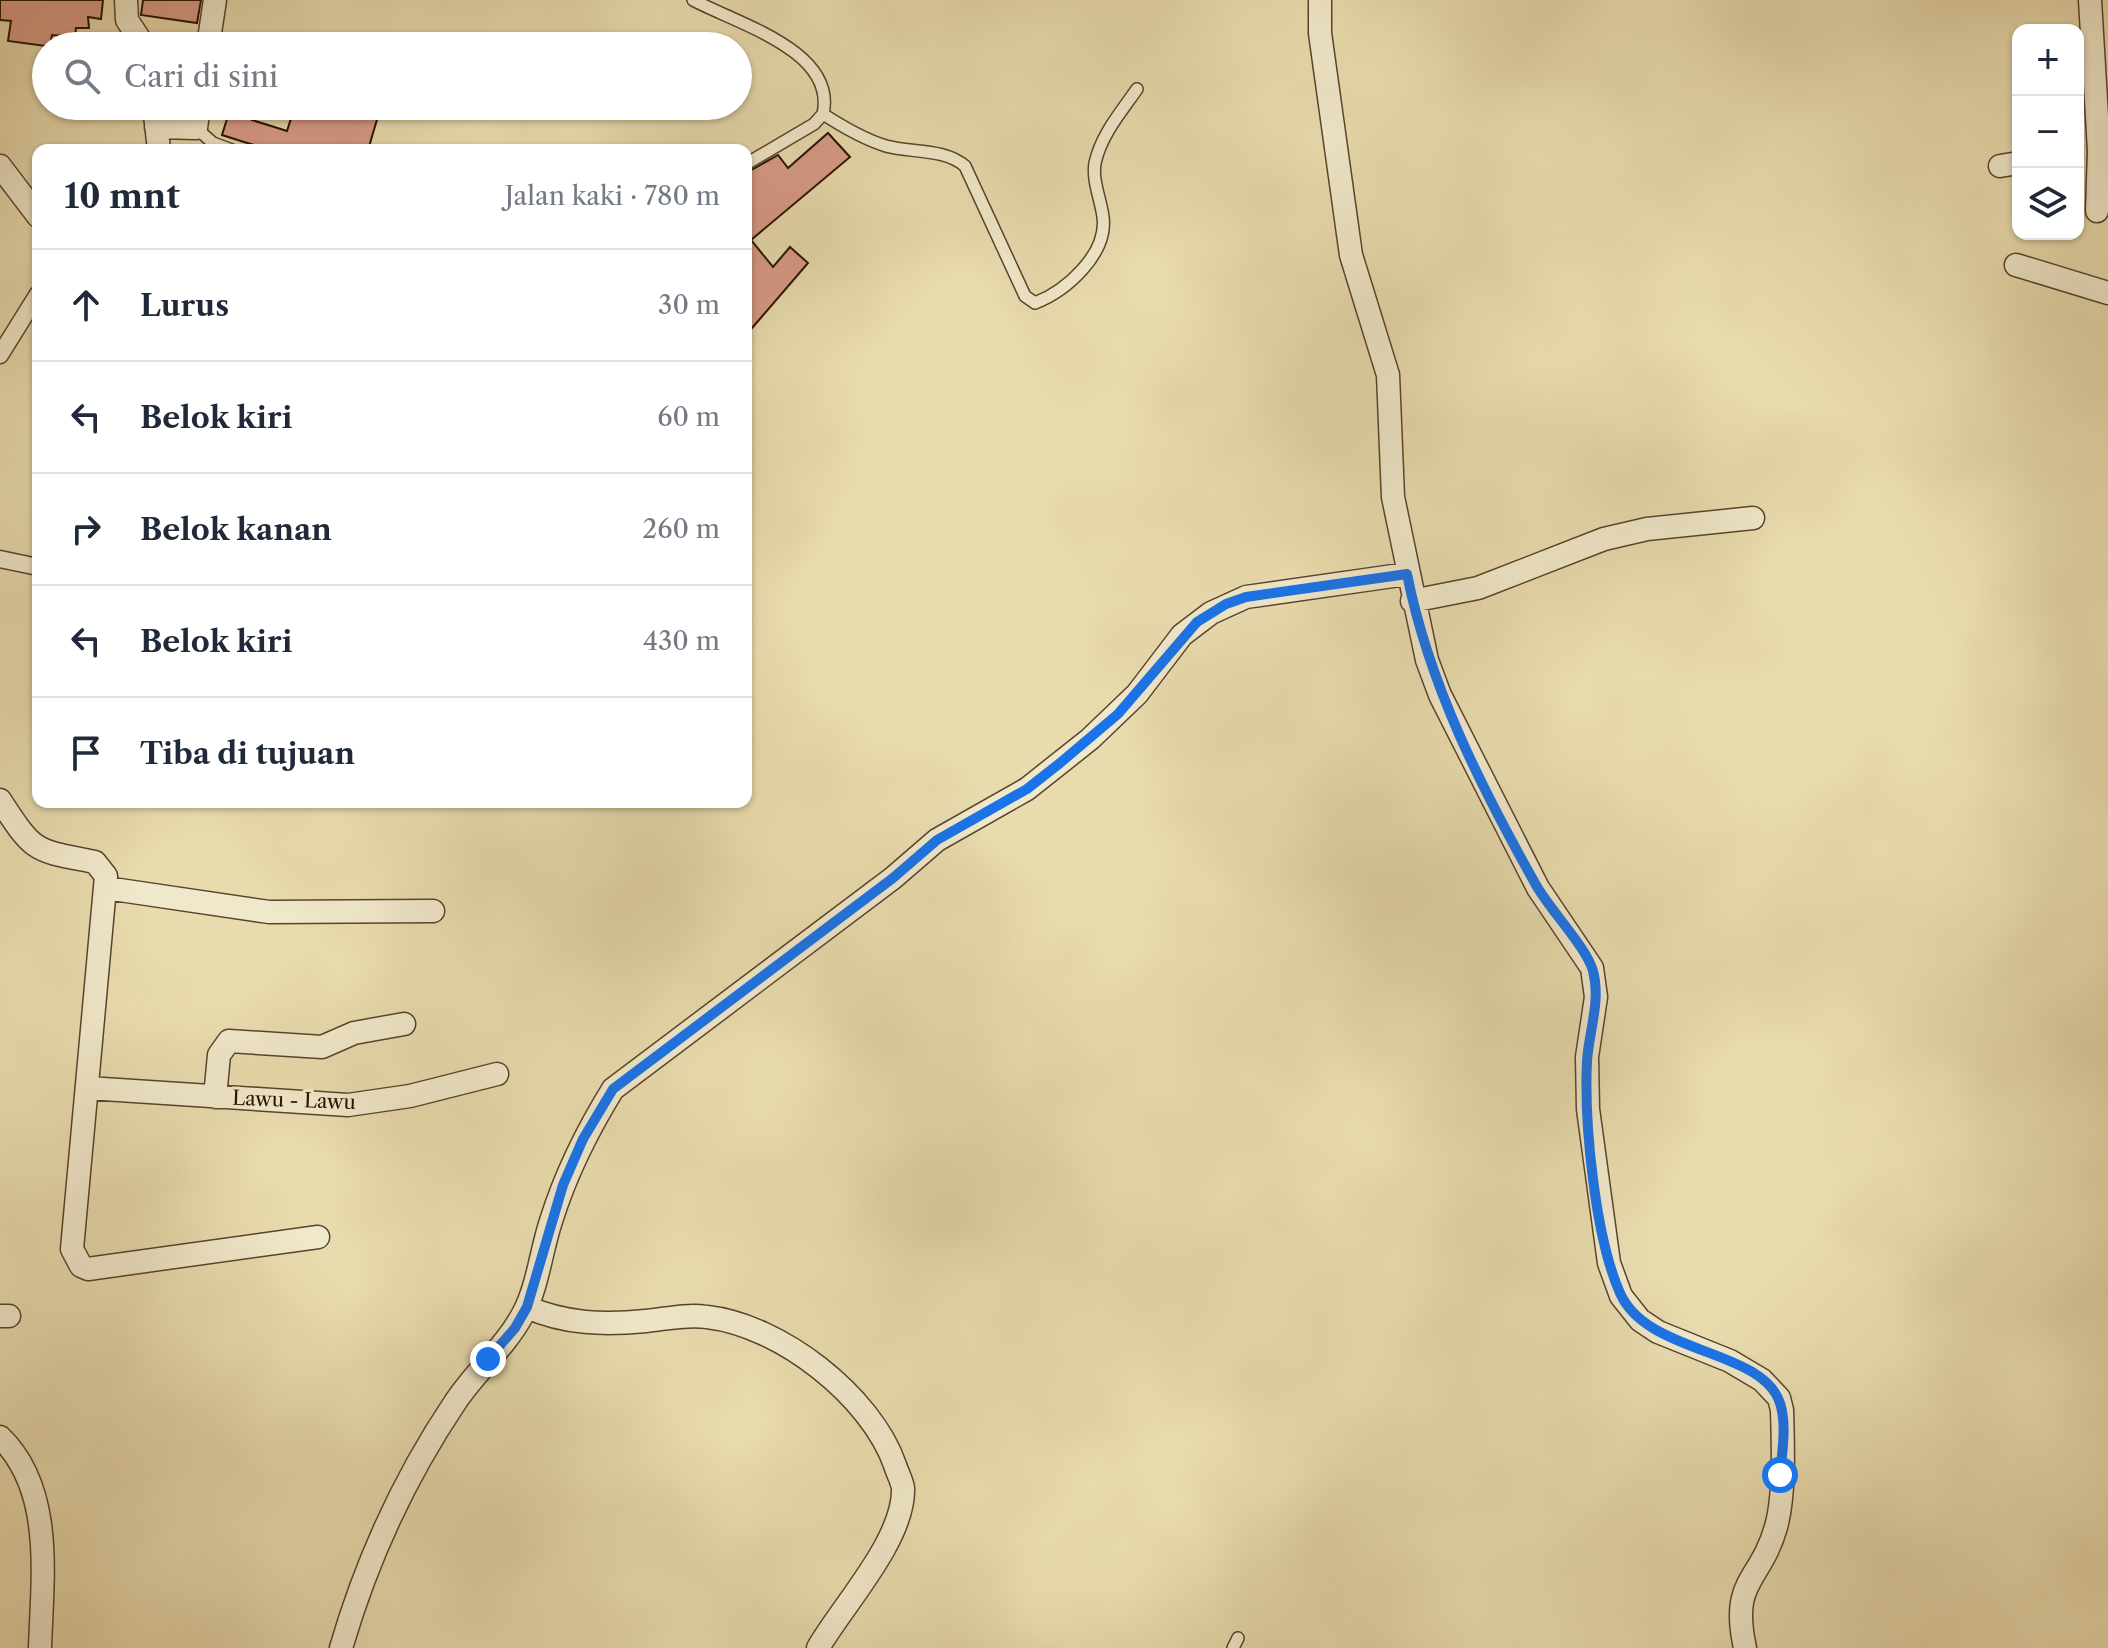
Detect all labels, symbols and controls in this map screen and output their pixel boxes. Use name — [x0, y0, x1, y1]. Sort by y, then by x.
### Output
map controls — [2012, 24, 2084, 240]
button: + — [2012, 24, 2084, 96]
search box — [32, 32, 752, 120]
icon: search — [60, 54, 104, 98]
text: Cari di sini — [124, 58, 278, 95]
button: − — [2012, 96, 2084, 168]
button: layers — [2012, 168, 2084, 240]
text: 10 mnt — [64, 175, 180, 217]
text: Jalan kaki · 780 m — [505, 180, 720, 212]
icon: ahead — [64, 283, 108, 327]
text: Lurus — [140, 287, 229, 324]
text: 30 m — [658, 289, 720, 321]
icon: left — [64, 395, 108, 439]
text: Belok kiri — [140, 399, 292, 436]
text: 60 m — [657, 401, 720, 433]
icon: right — [64, 507, 108, 551]
text: Belok kanan — [140, 511, 332, 548]
text: 260 m — [642, 513, 720, 545]
icon: left — [64, 619, 108, 663]
text: Belok kiri — [140, 623, 292, 660]
text: 430 m — [643, 625, 720, 657]
icon: arrive — [64, 731, 108, 775]
text: Tiba di tujuan — [140, 735, 355, 772]
street label: Lawu - Lawu — [232, 1086, 356, 1114]
route end — [470, 1341, 506, 1377]
route start — [1762, 1457, 1798, 1493]

